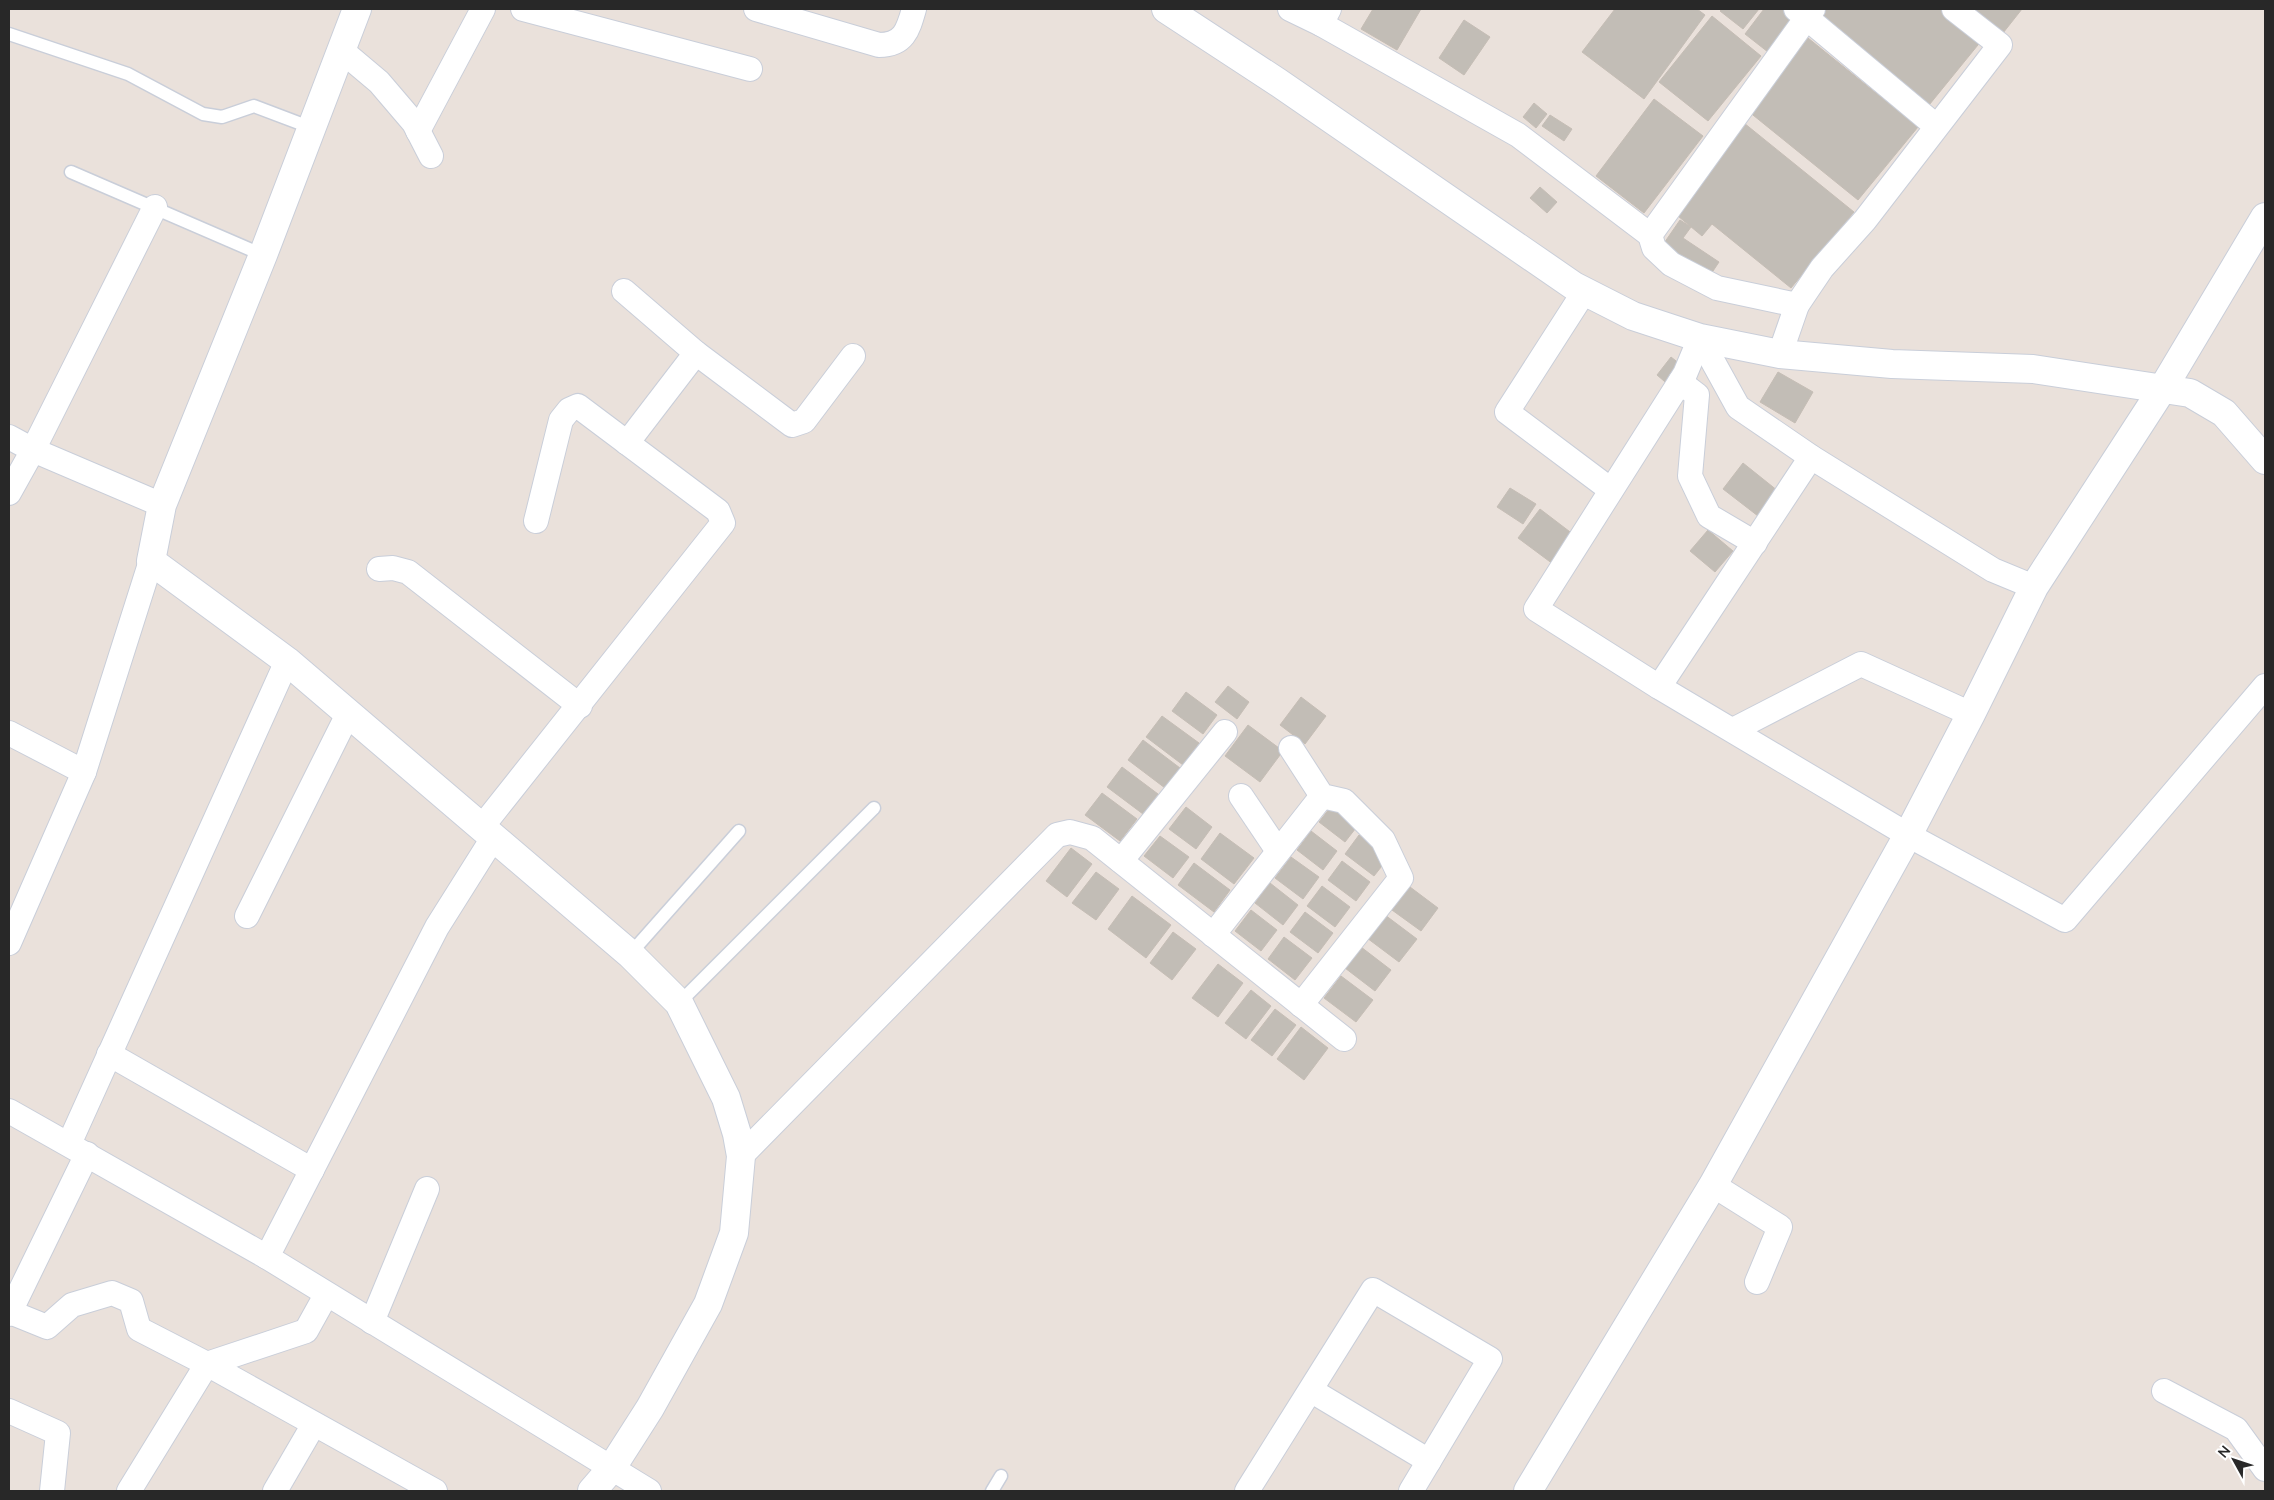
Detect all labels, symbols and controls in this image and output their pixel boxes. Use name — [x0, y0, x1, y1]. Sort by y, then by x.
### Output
north arrow — [2209, 1435, 2259, 1485]
text: N — [2214, 1442, 2235, 1462]

